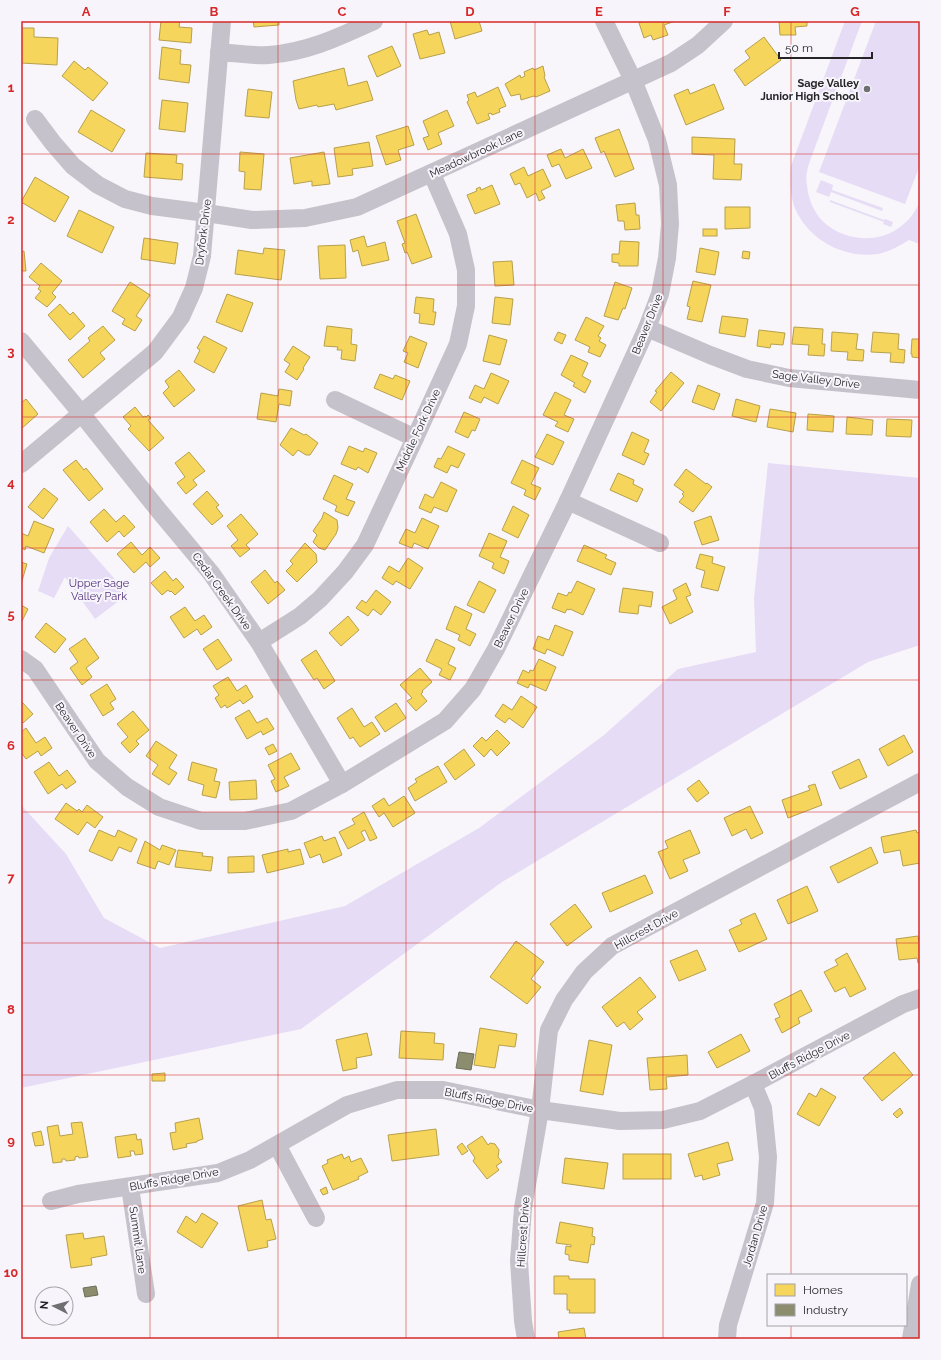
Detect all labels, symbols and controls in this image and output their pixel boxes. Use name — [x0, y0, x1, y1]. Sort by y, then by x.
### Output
text: A — [82, 4, 91, 19]
text: B — [210, 4, 219, 19]
text: C — [338, 4, 347, 19]
text: D — [465, 4, 475, 19]
text: E — [595, 4, 603, 19]
text: F — [723, 4, 731, 19]
text: G — [850, 4, 860, 19]
scale bar — [779, 34, 872, 60]
text: 50 m — [785, 41, 813, 55]
place label: Sage Valley Junior High School — [760, 77, 860, 103]
text: 1 — [8, 80, 15, 95]
marker: Sage Valley Junior High School — [862, 84, 872, 94]
street label: Meadowbrook Lane — [427, 126, 525, 181]
street label: Dryfork Drive — [193, 198, 214, 266]
text: 2 — [7, 212, 15, 227]
street label: Beaver Drive — [629, 291, 666, 356]
text: 3 — [7, 344, 15, 359]
street label: Sage Valley Drive — [771, 368, 861, 391]
street label: Middle Fork Drive — [394, 386, 443, 473]
text: 4 — [7, 475, 15, 490]
street label: Cedar Creek Drive — [189, 550, 254, 633]
park label: Upper Sage Valley Park — [69, 577, 130, 603]
street label: Beaver Drive — [491, 586, 532, 650]
text: 5 — [7, 607, 15, 622]
street label: Beaver Drive — [52, 700, 99, 761]
text: 6 — [7, 738, 15, 753]
text: 7 — [7, 870, 15, 885]
street label: Hillcrest Drive — [612, 906, 681, 952]
text: 8 — [7, 1002, 15, 1017]
street label: Bluffs Ridge Drive — [766, 1028, 853, 1082]
street label: Bluffs Ridge Drive — [443, 1086, 535, 1116]
text: 9 — [7, 1133, 15, 1148]
street label: Bluffs Ridge Drive — [129, 1165, 220, 1194]
street label: Hillcrest Drive — [515, 1196, 532, 1268]
street label: Jordan Drive — [740, 1203, 771, 1269]
street label: Summit Lane — [126, 1206, 149, 1275]
text: 10 — [4, 1265, 18, 1280]
legend — [767, 1274, 907, 1326]
text: Homes — [803, 1283, 843, 1297]
north arrow — [34, 1286, 74, 1326]
text: N — [38, 1300, 51, 1310]
text: Industry — [803, 1303, 849, 1317]

